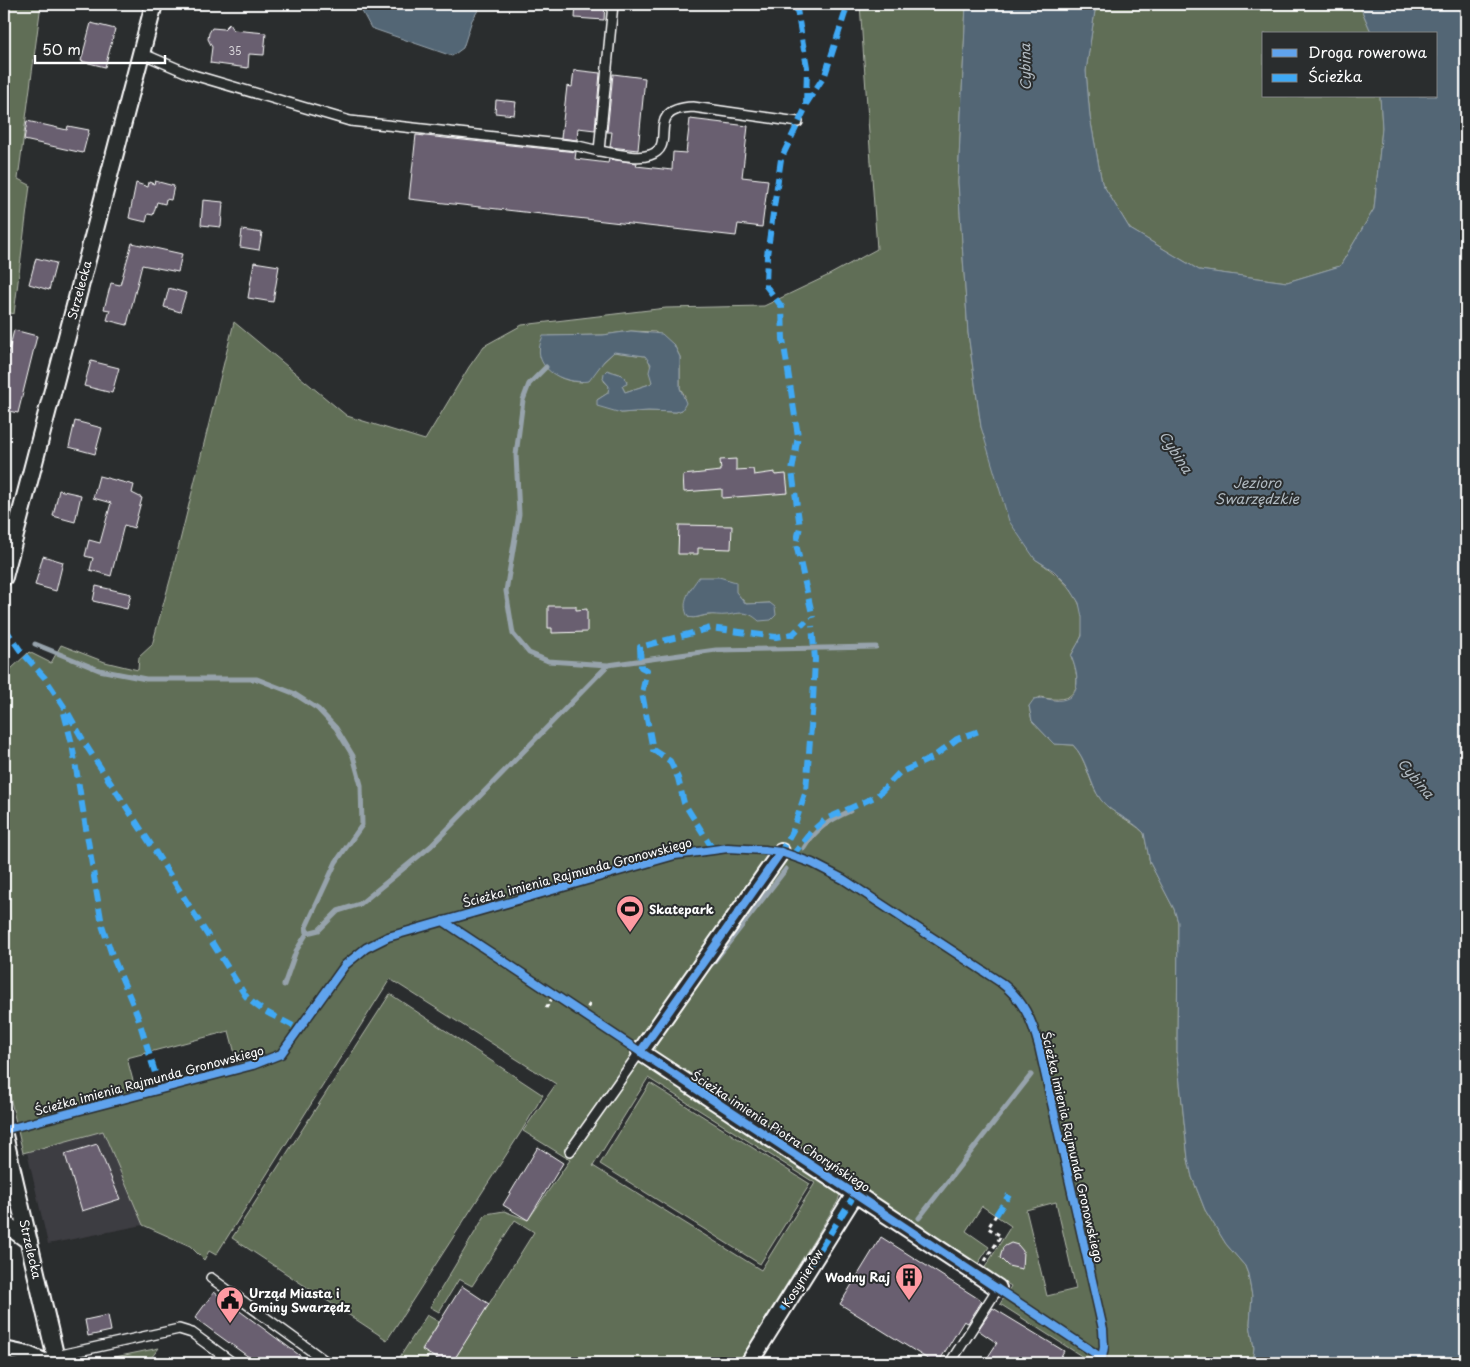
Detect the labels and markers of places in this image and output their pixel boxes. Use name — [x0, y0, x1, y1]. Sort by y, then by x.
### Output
sports icon: Skatepark — [615, 894, 645, 933]
place label: Skatepark — [649, 900, 714, 918]
building icon: Wodny Raj — [894, 1262, 924, 1301]
place label: Wodny Raj — [825, 1268, 890, 1286]
place label: Urząd Miasta i Gminy Swarzędz — [249, 1284, 351, 1316]
public building icon: Urząd Miasta i Gminy Swarzędz — [215, 1285, 245, 1324]

